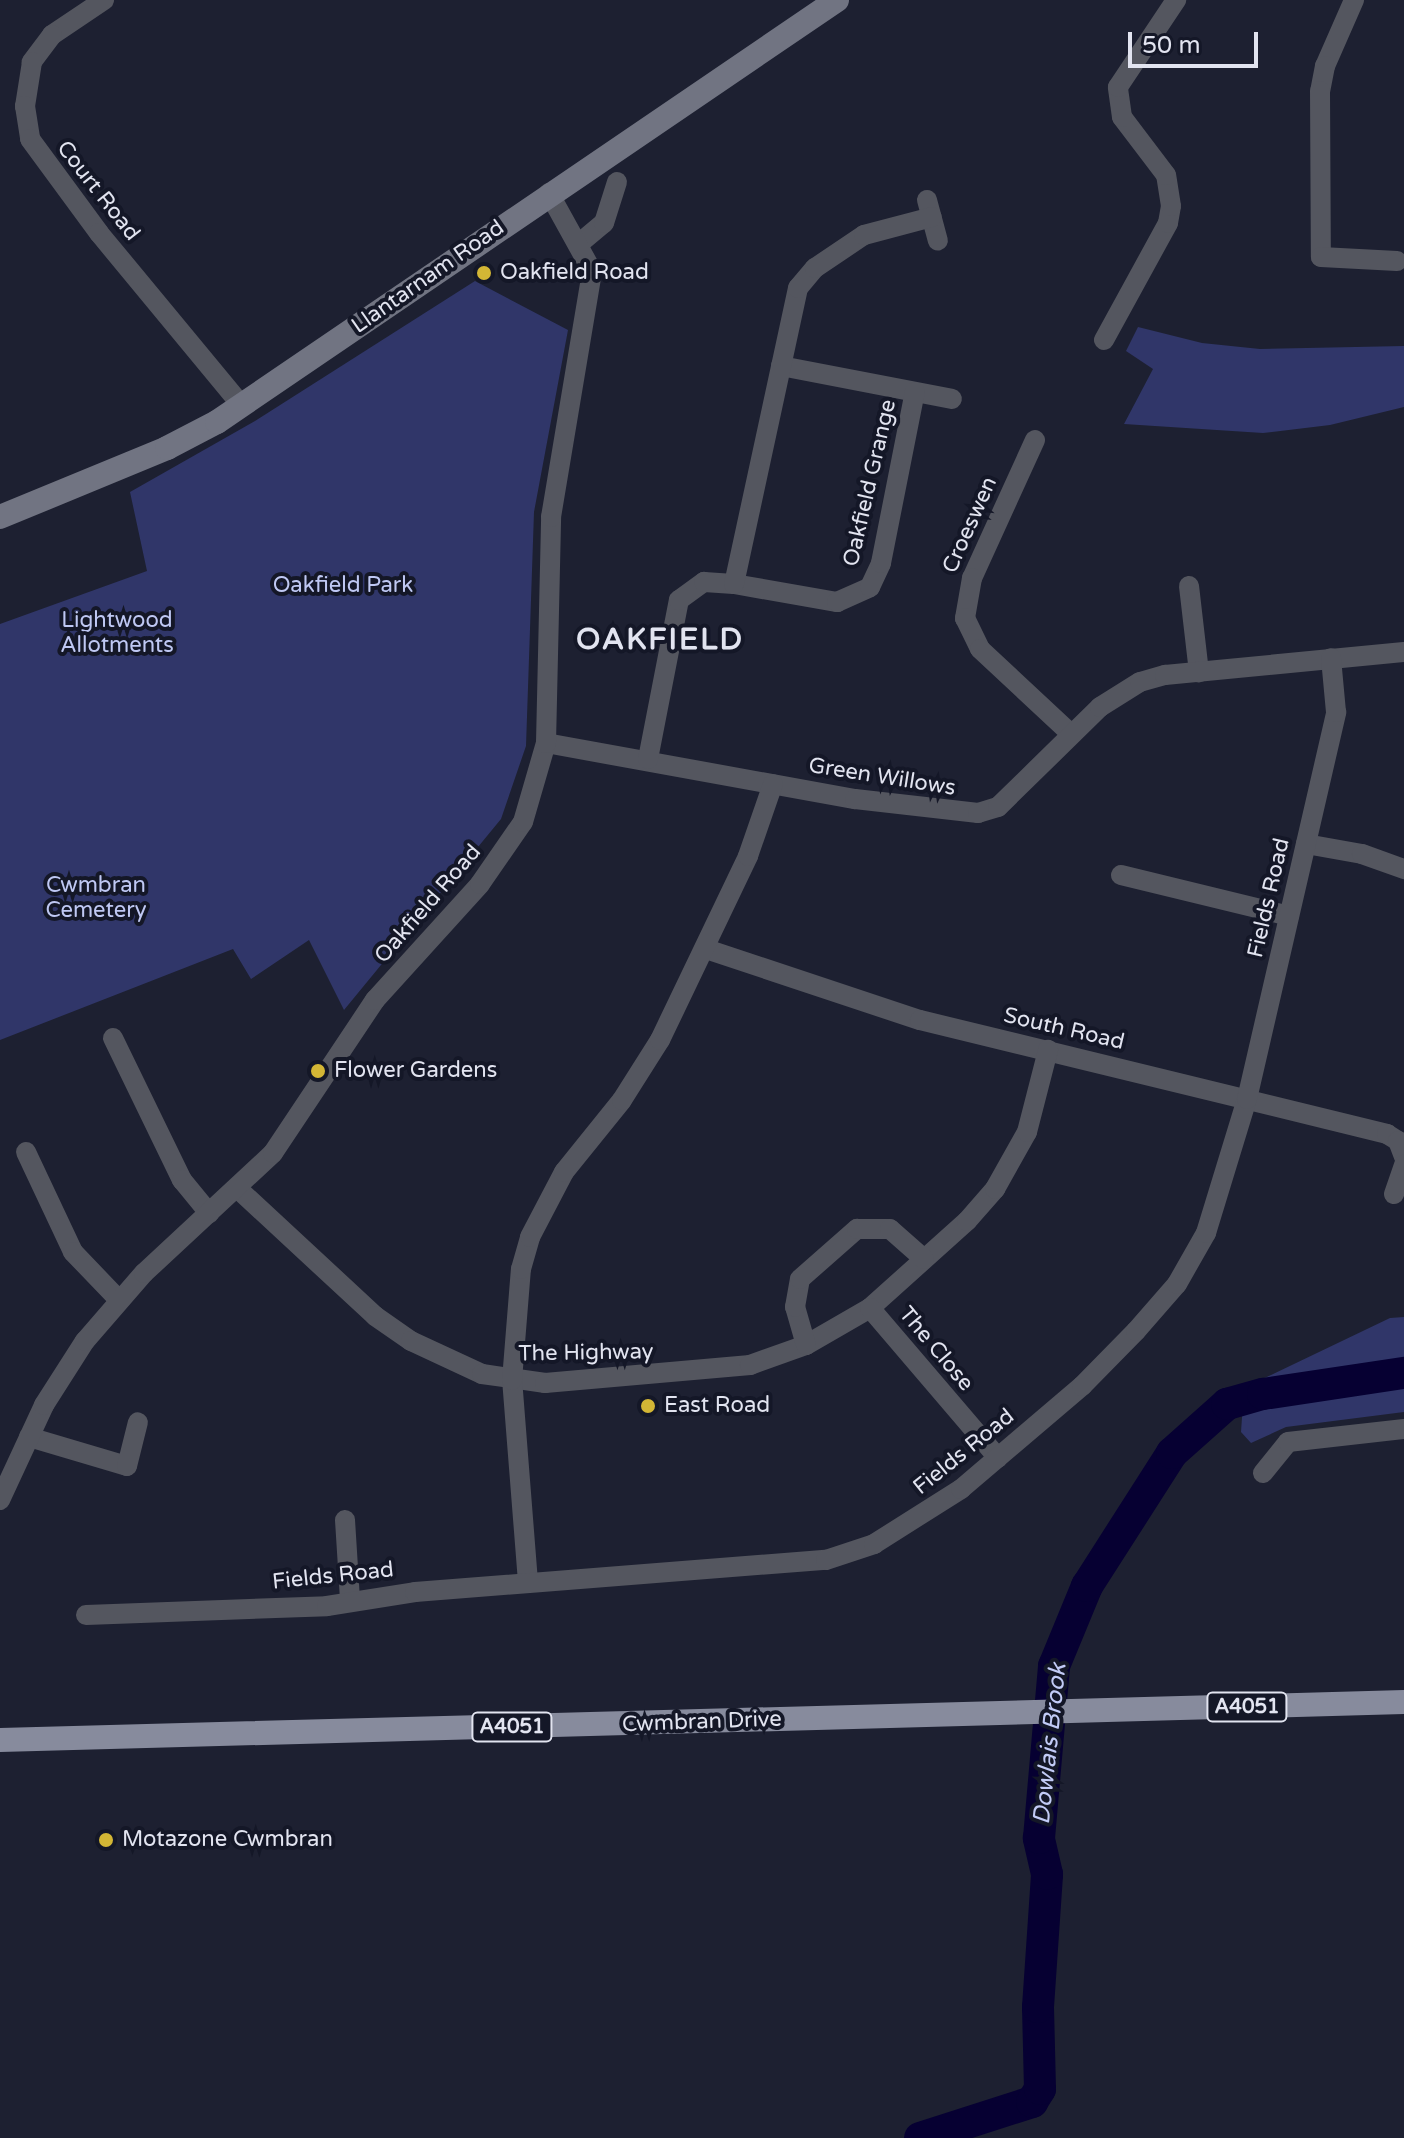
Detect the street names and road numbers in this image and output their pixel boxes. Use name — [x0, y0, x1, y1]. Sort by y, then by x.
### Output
street label: Court Road — [51, 136, 145, 246]
street label: Llantarnam Road — [347, 215, 509, 339]
street label: Oakfield Grange — [838, 397, 902, 569]
street label: Croeswen — [937, 473, 1003, 577]
street label: Green Willows — [807, 752, 957, 802]
street label: Fields Road — [1242, 836, 1296, 960]
street label: Oakfield Road — [369, 839, 487, 969]
street label: South Road — [1001, 1002, 1127, 1056]
street label: The Close — [893, 1301, 979, 1397]
street label: The Highway — [518, 1339, 654, 1367]
street label: Fields Road — [908, 1403, 1020, 1501]
street label: Fields Road — [271, 1556, 395, 1596]
road number: A4051 — [1205, 1691, 1289, 1723]
street label: Cwmbran Drive — [622, 1706, 782, 1738]
road number: A4051 — [470, 1711, 554, 1743]

